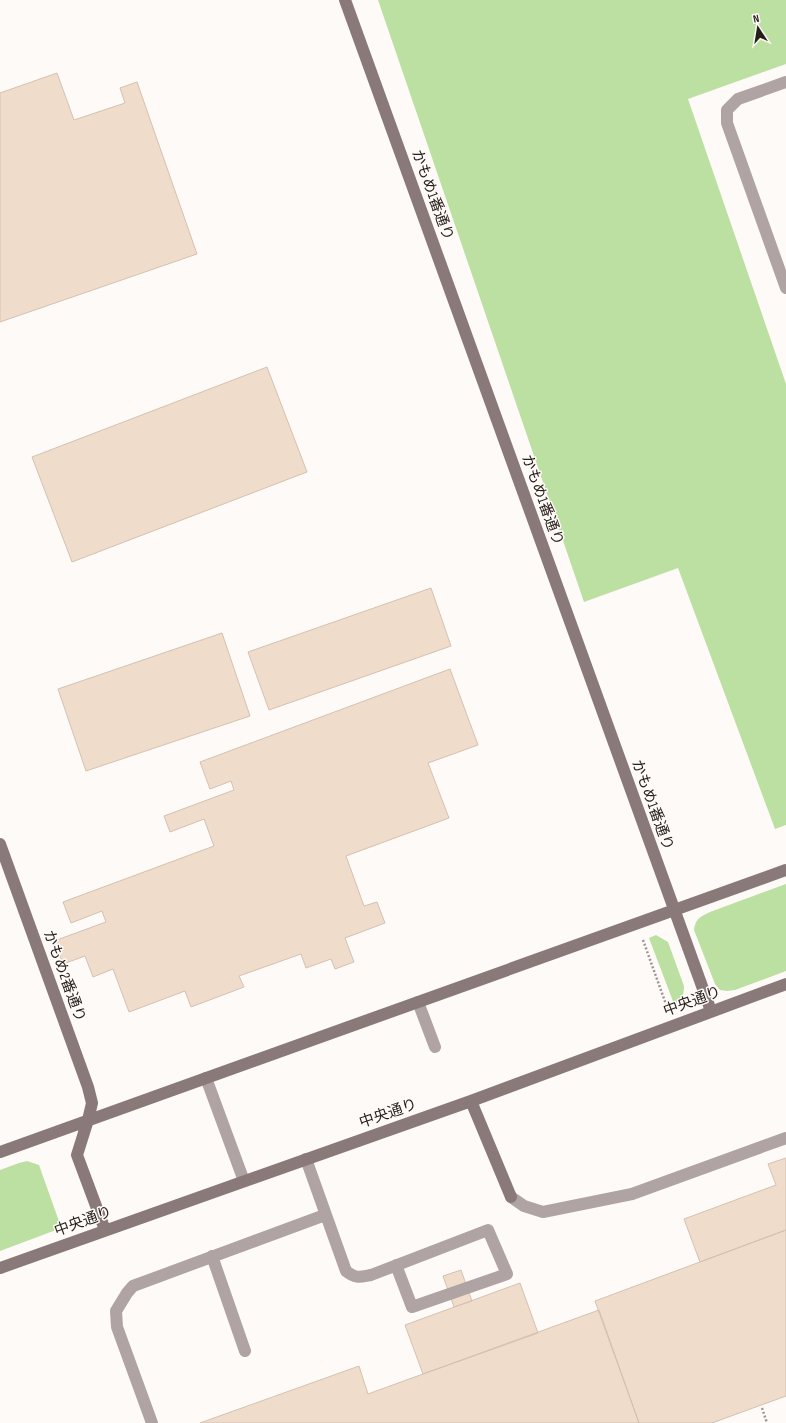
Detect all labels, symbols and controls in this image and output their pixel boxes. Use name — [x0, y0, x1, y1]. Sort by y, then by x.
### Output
north arrow — [738, 8, 778, 48]
text: N — [752, 12, 760, 26]
street label: かもめ1番通り — [407, 147, 458, 243]
street label: かもめ1番通り — [517, 452, 568, 548]
street label: かもめ1番通り — [627, 757, 678, 853]
street label: かもめ2番通り — [39, 928, 90, 1025]
street label: 中央通り — [661, 982, 724, 1021]
street label: 中央通り — [357, 1095, 420, 1132]
street label: 中央通り — [52, 1202, 115, 1241]

